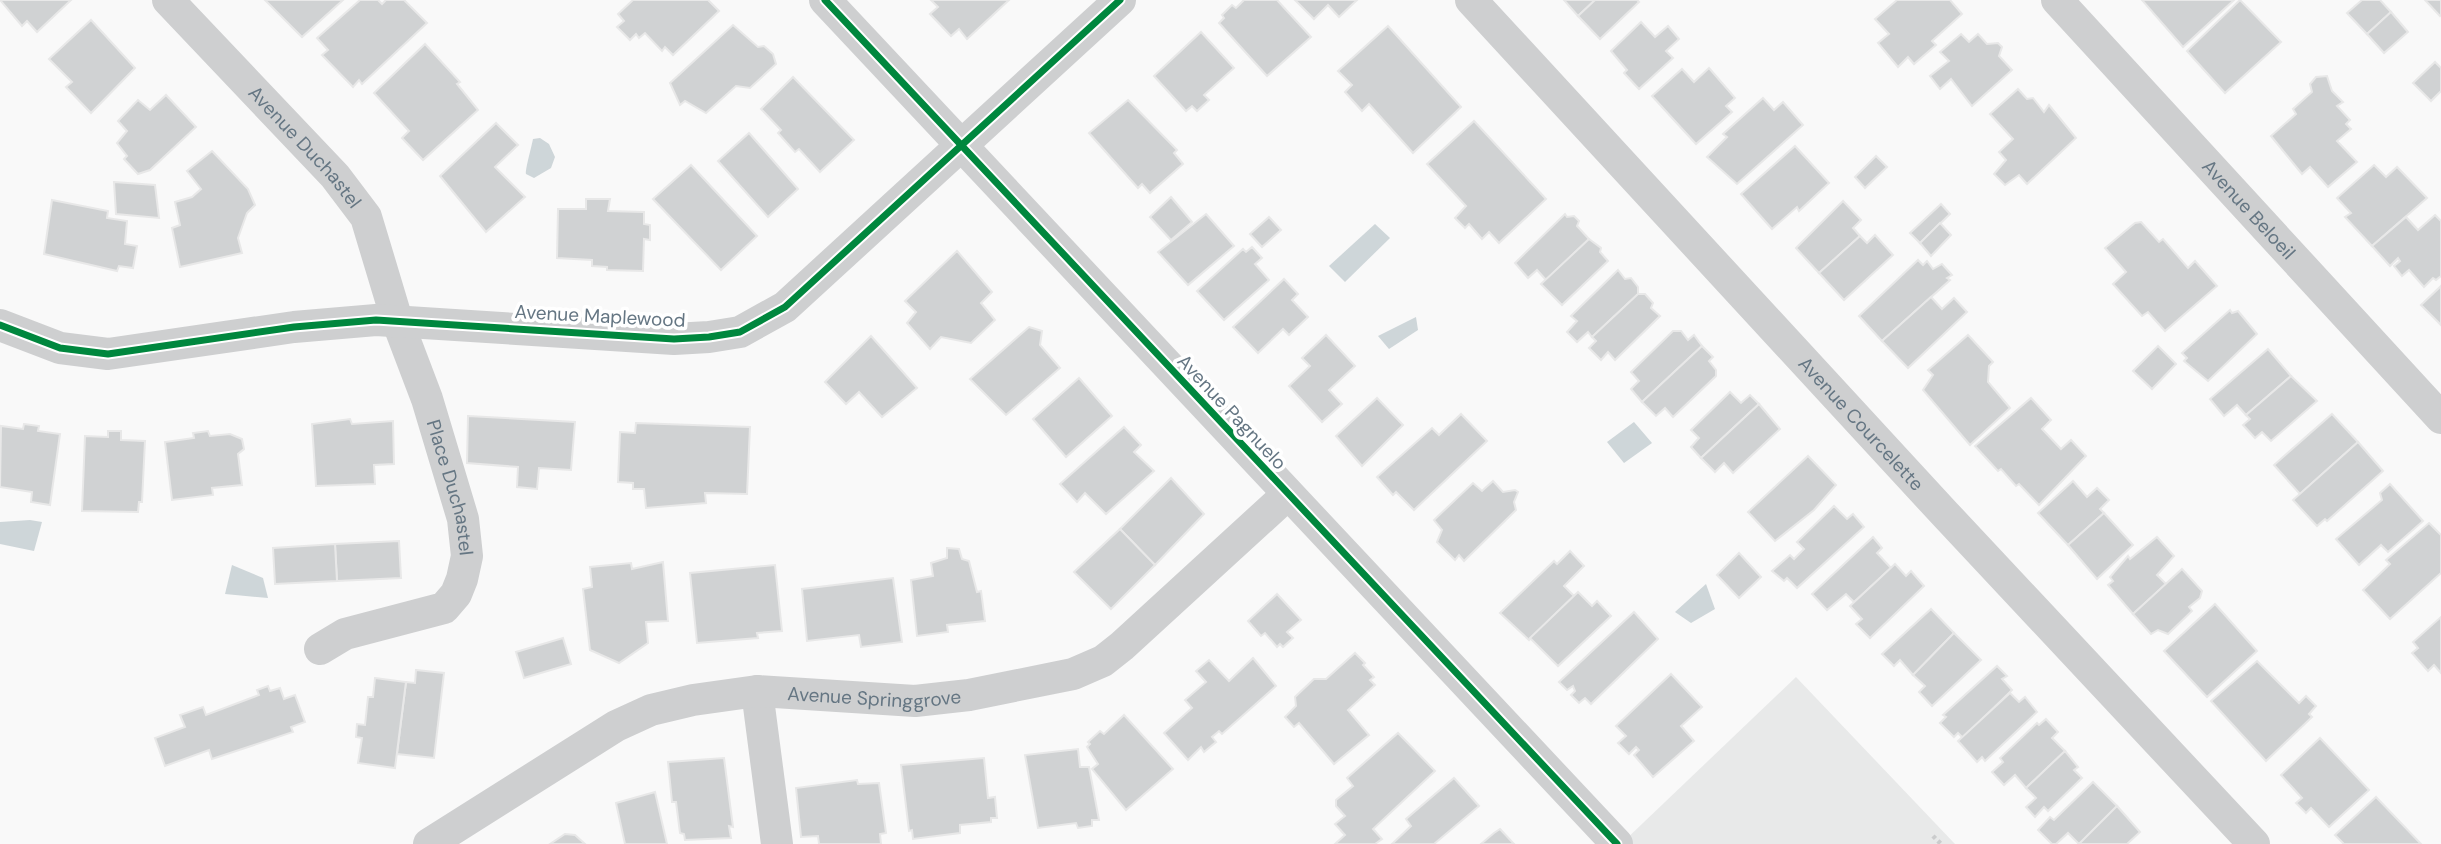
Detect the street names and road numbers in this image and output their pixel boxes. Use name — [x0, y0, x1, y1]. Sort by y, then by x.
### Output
street label: Avenue Duchastel — [243, 80, 367, 213]
street label: Avenue Beloeil — [2197, 154, 2301, 264]
street label: Avenue Maplewood — [514, 299, 686, 333]
street label: Avenue Pagnuelo — [1172, 349, 1292, 475]
street label: Avenue Courcelette — [1793, 351, 1930, 496]
street label: Place Duchastel — [421, 416, 479, 557]
street label: Avenue Springgrove — [787, 680, 962, 714]

